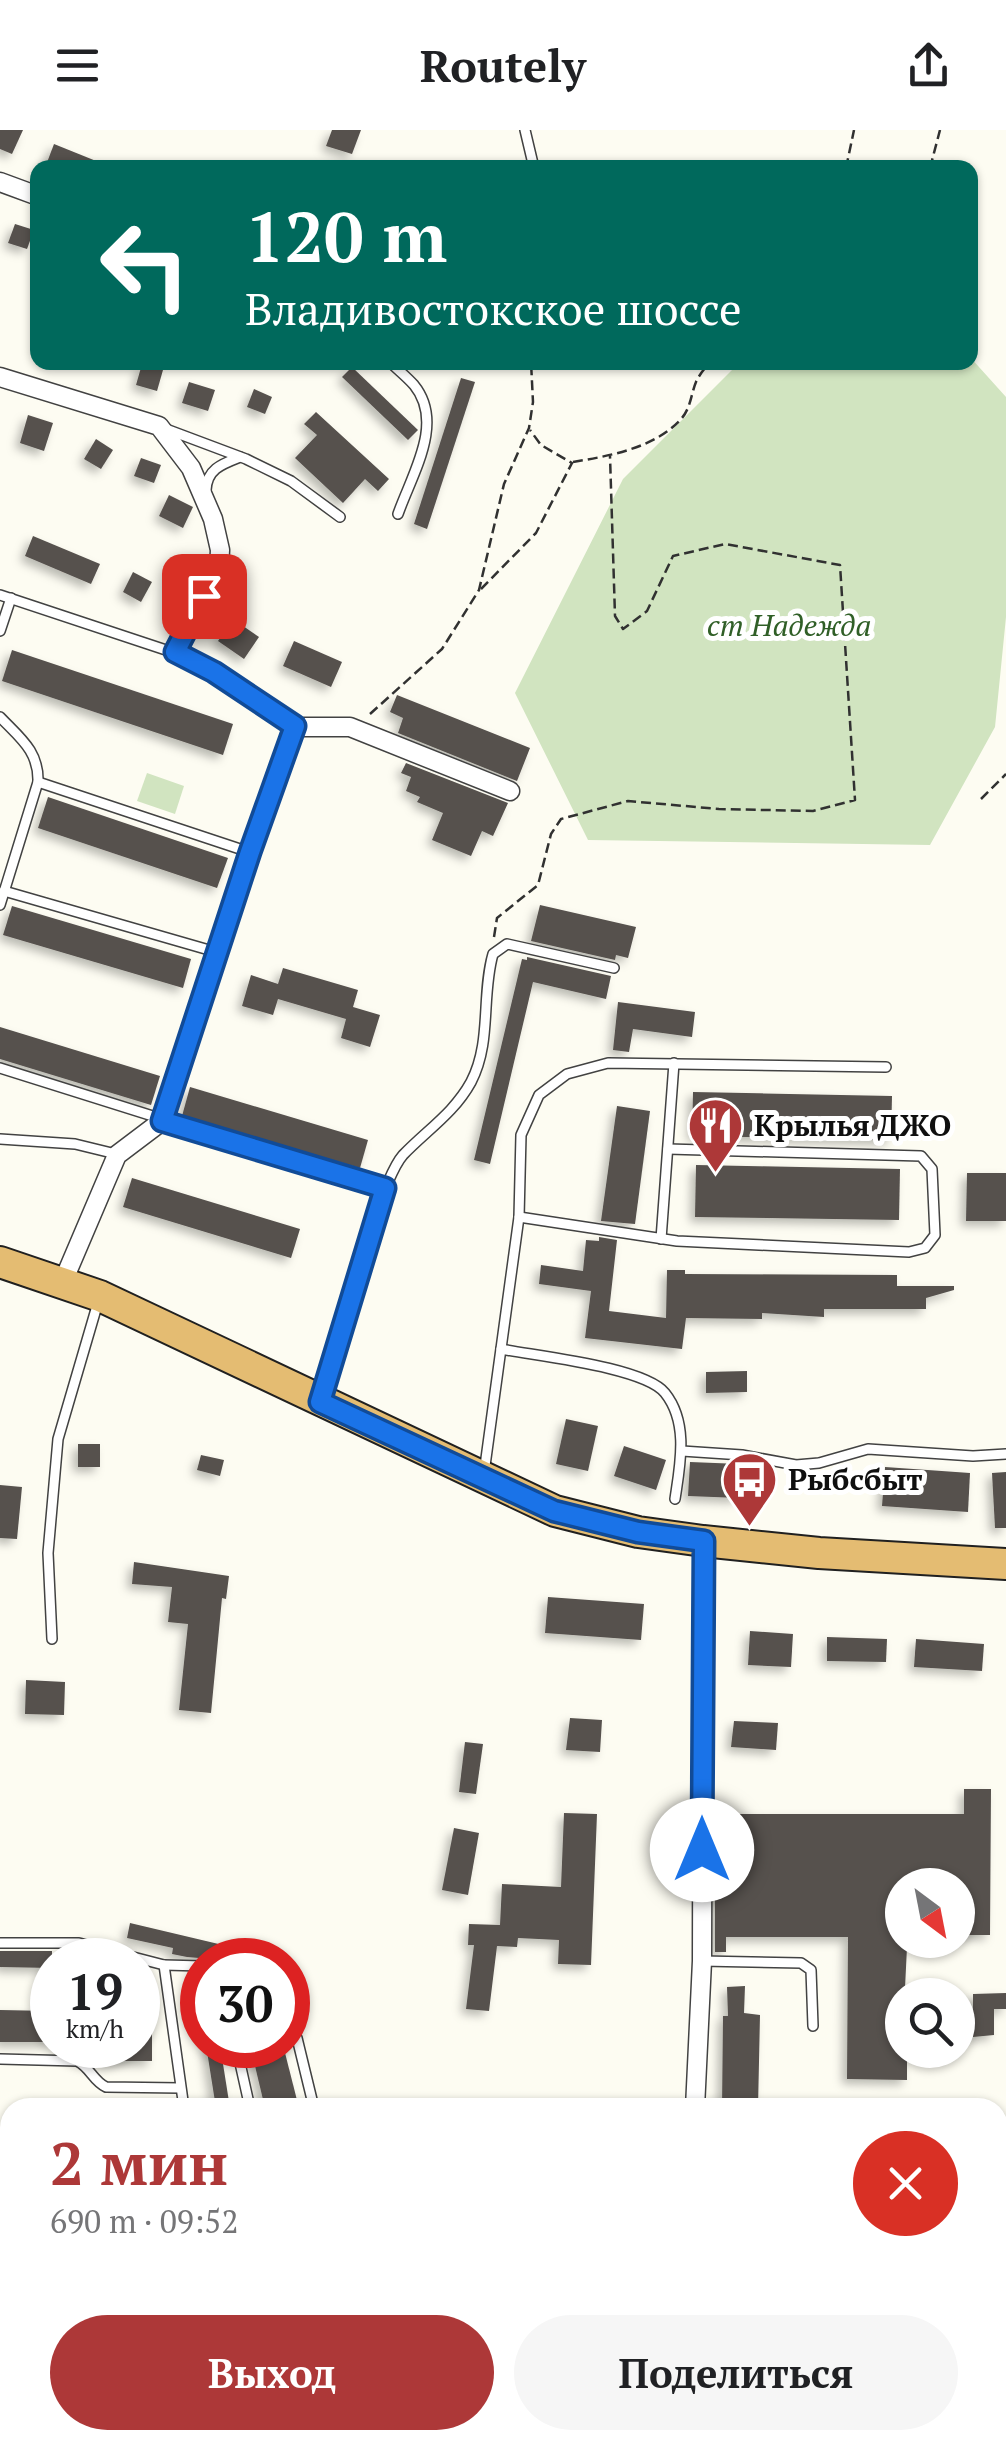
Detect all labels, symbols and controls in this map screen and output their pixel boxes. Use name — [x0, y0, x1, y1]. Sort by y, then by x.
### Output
text: Routely — [420, 35, 586, 95]
icon: menu — [50, 38, 105, 93]
icon: share — [901, 38, 956, 93]
text: 120 m — [245, 189, 447, 282]
icon: left — [80, 200, 210, 330]
text: Владивостокское шоссе — [245, 278, 742, 338]
pin — [162, 554, 247, 639]
icon: arrive — [177, 569, 232, 624]
park label: ст Надежда — [707, 605, 871, 645]
restaurant icon: Крылья ДЖО — [685, 1096, 745, 1175]
place label: Крылья ДЖО — [754, 1105, 951, 1145]
bus stop icon: Рыбсбыт — [719, 1450, 779, 1529]
place label: Рыбсбыт — [788, 1459, 923, 1499]
position arrow — [650, 1798, 754, 1902]
north arrow — [885, 1868, 975, 1958]
map controls — [885, 1868, 975, 2068]
speed limit sign: 30 — [180, 1938, 310, 2068]
text: 19 — [67, 1958, 123, 2024]
button: search — [885, 1978, 975, 2068]
text: km/h — [66, 2012, 124, 2045]
text: 2 мин — [50, 2123, 228, 2202]
button: close — [853, 2131, 958, 2236]
text: 690 m · 09:52 — [50, 2200, 238, 2242]
button: Выход — [50, 2315, 494, 2430]
button: Поделиться — [514, 2315, 958, 2430]

